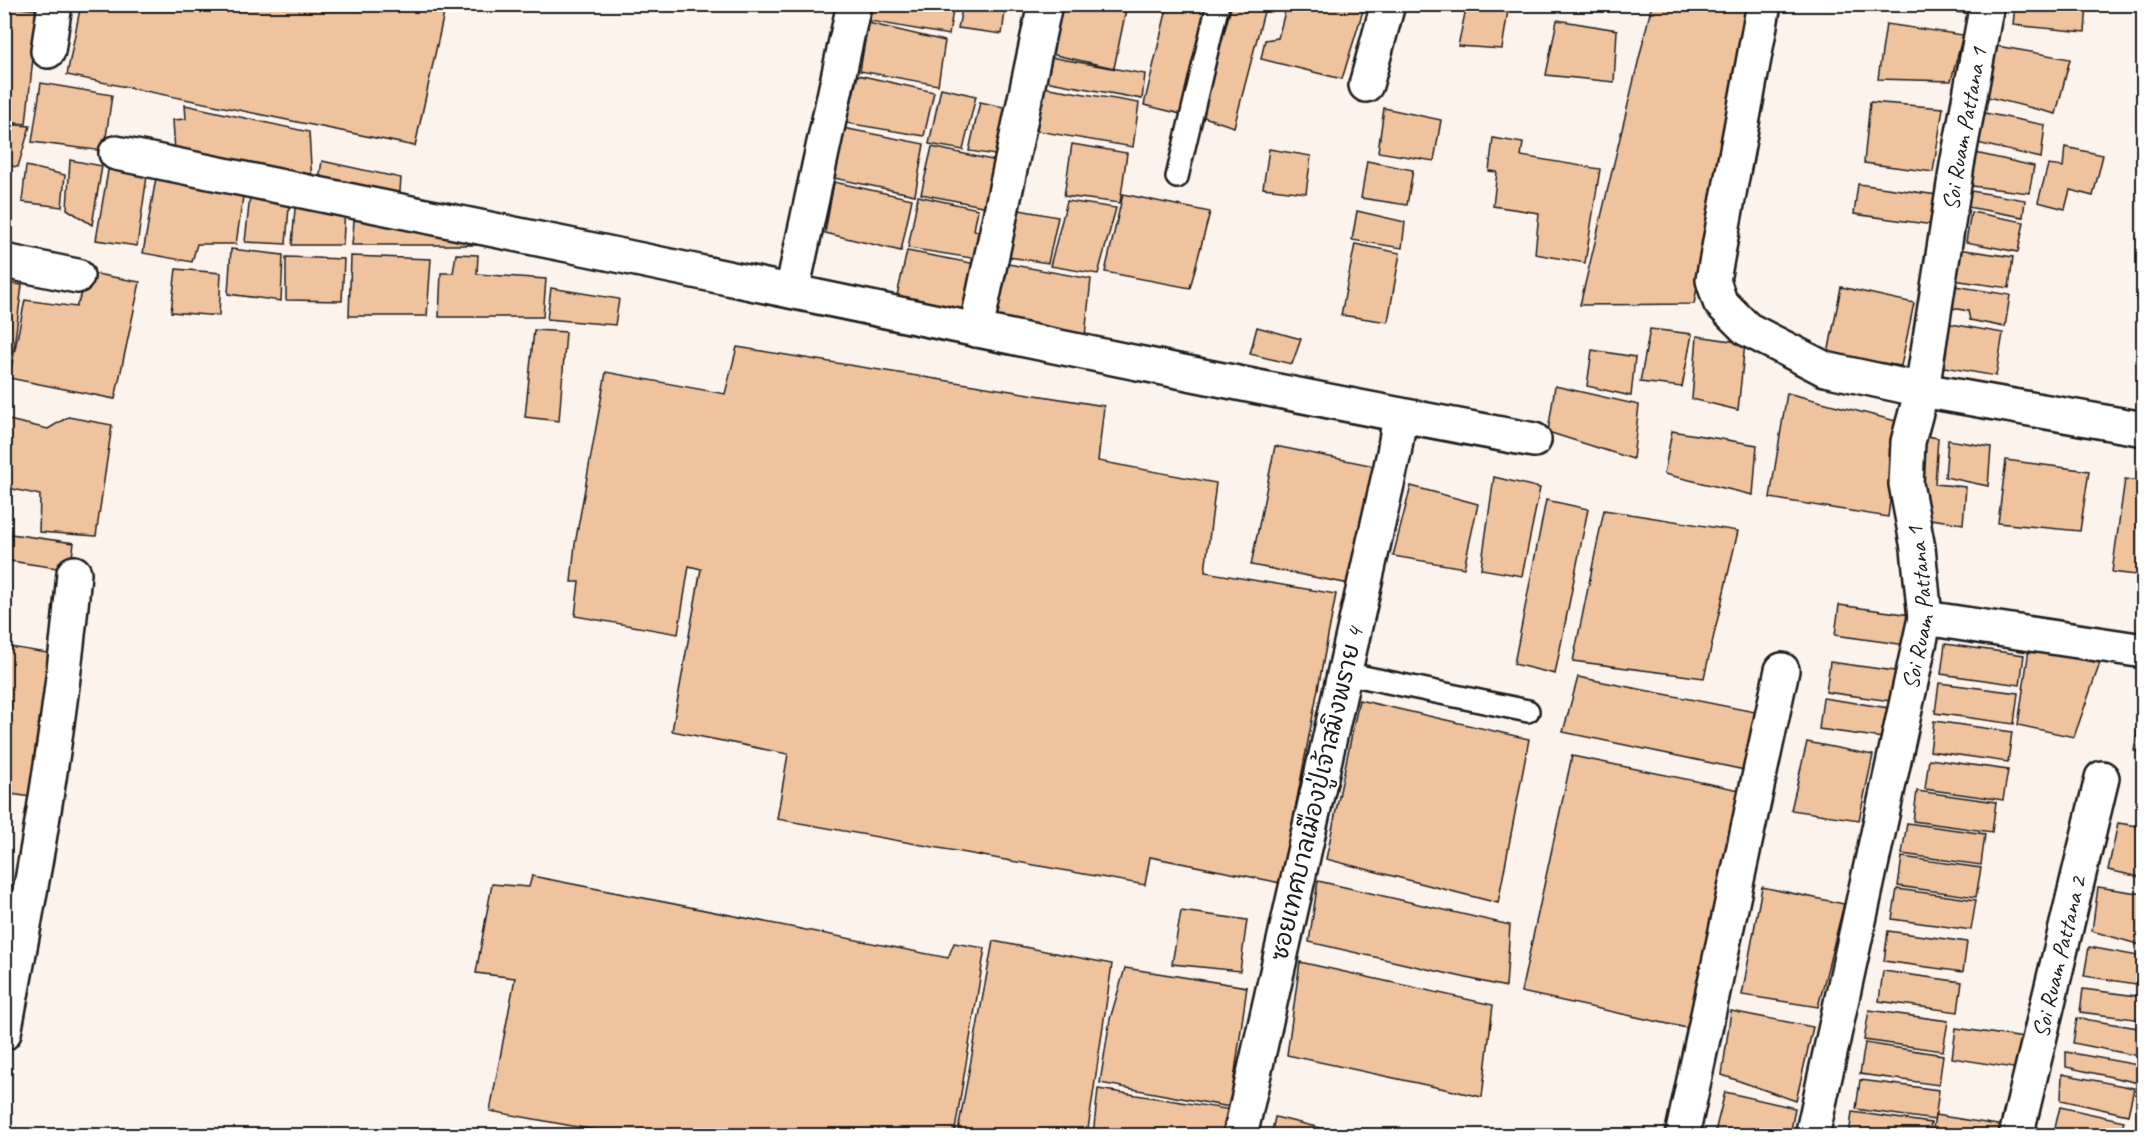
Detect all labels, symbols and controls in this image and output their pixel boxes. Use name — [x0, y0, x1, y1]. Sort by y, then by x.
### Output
street label: Soi Ruam Pattana 1 — [1935, 44, 1994, 212]
street label: Soi Ruam Pattana 1 — [1895, 523, 1941, 692]
street label: ซอยเทศบาลเมืองปู่เจ้าสมิงพราย 4 — [1264, 622, 1373, 964]
street label: Soi Ruam Pattana 2 — [2025, 871, 2093, 1041]

